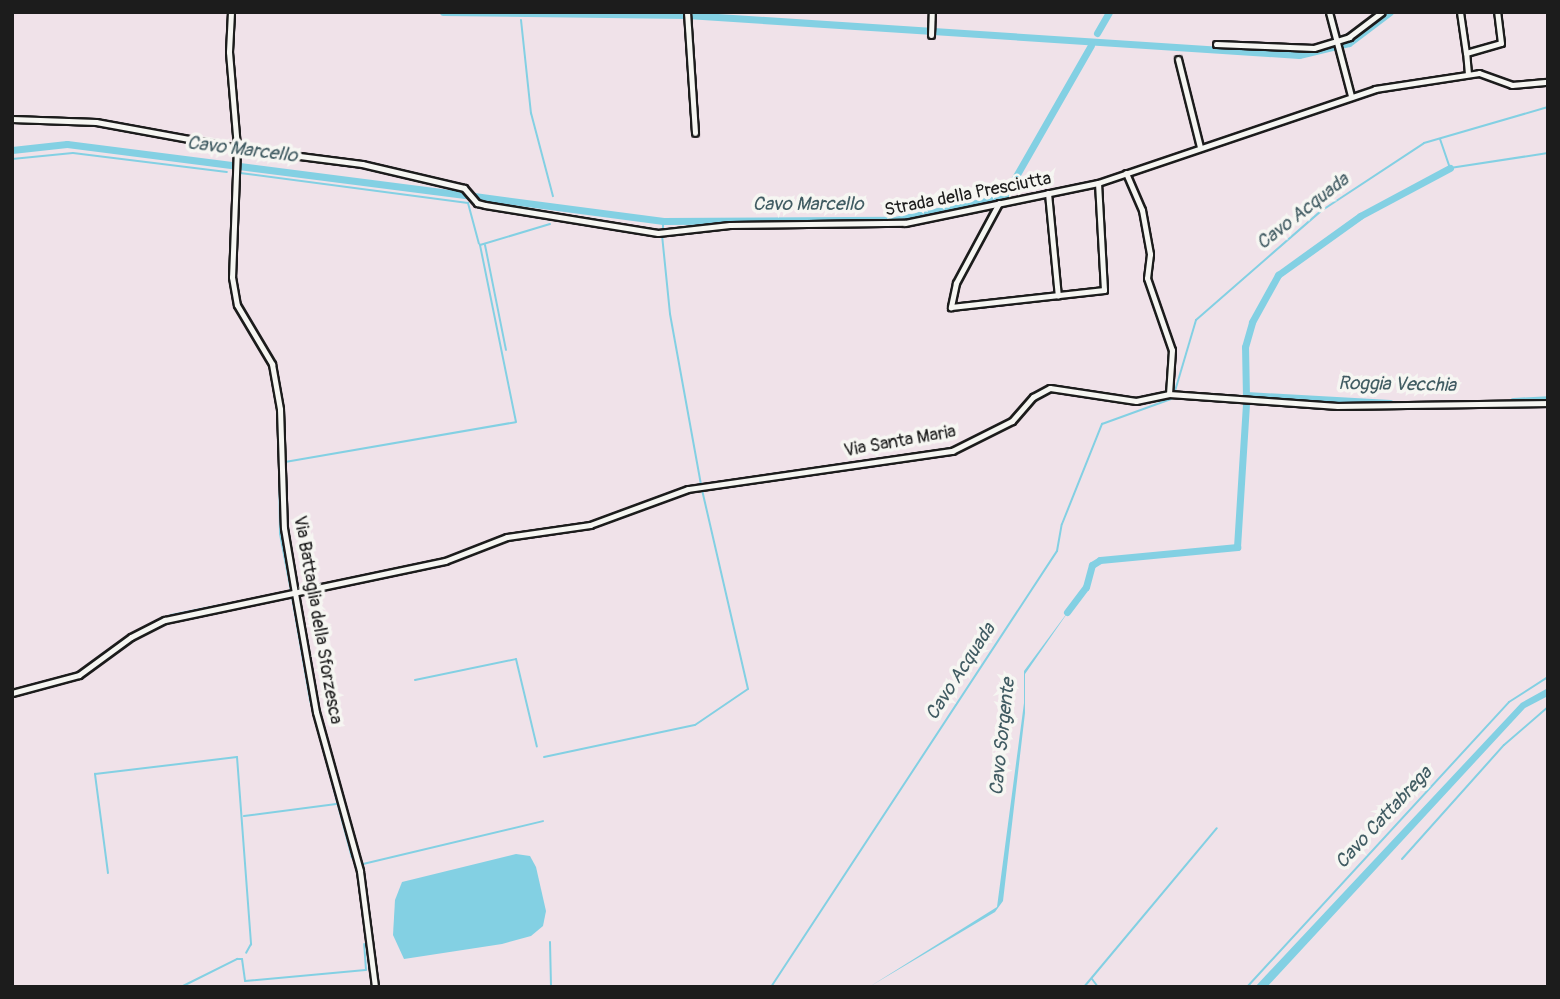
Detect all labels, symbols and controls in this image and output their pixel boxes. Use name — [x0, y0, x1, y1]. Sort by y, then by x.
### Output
water label: Cavo Marcello — [186, 132, 298, 168]
street label: Strada della Presciutta — [883, 168, 1053, 222]
water label: Cavo Acquada — [1252, 169, 1354, 255]
water label: Cavo Marcello — [753, 194, 863, 216]
water label: Roggia Vecchia — [1338, 373, 1456, 397]
street label: Via Santa Maria — [842, 422, 958, 462]
street label: Via Battaglia della Sforzesca — [288, 514, 346, 726]
water label: Cavo Acquada — [921, 619, 1001, 725]
water label: Cavo Sorgente — [986, 677, 1020, 797]
water label: Cavo Cattabrega — [1331, 762, 1437, 874]

